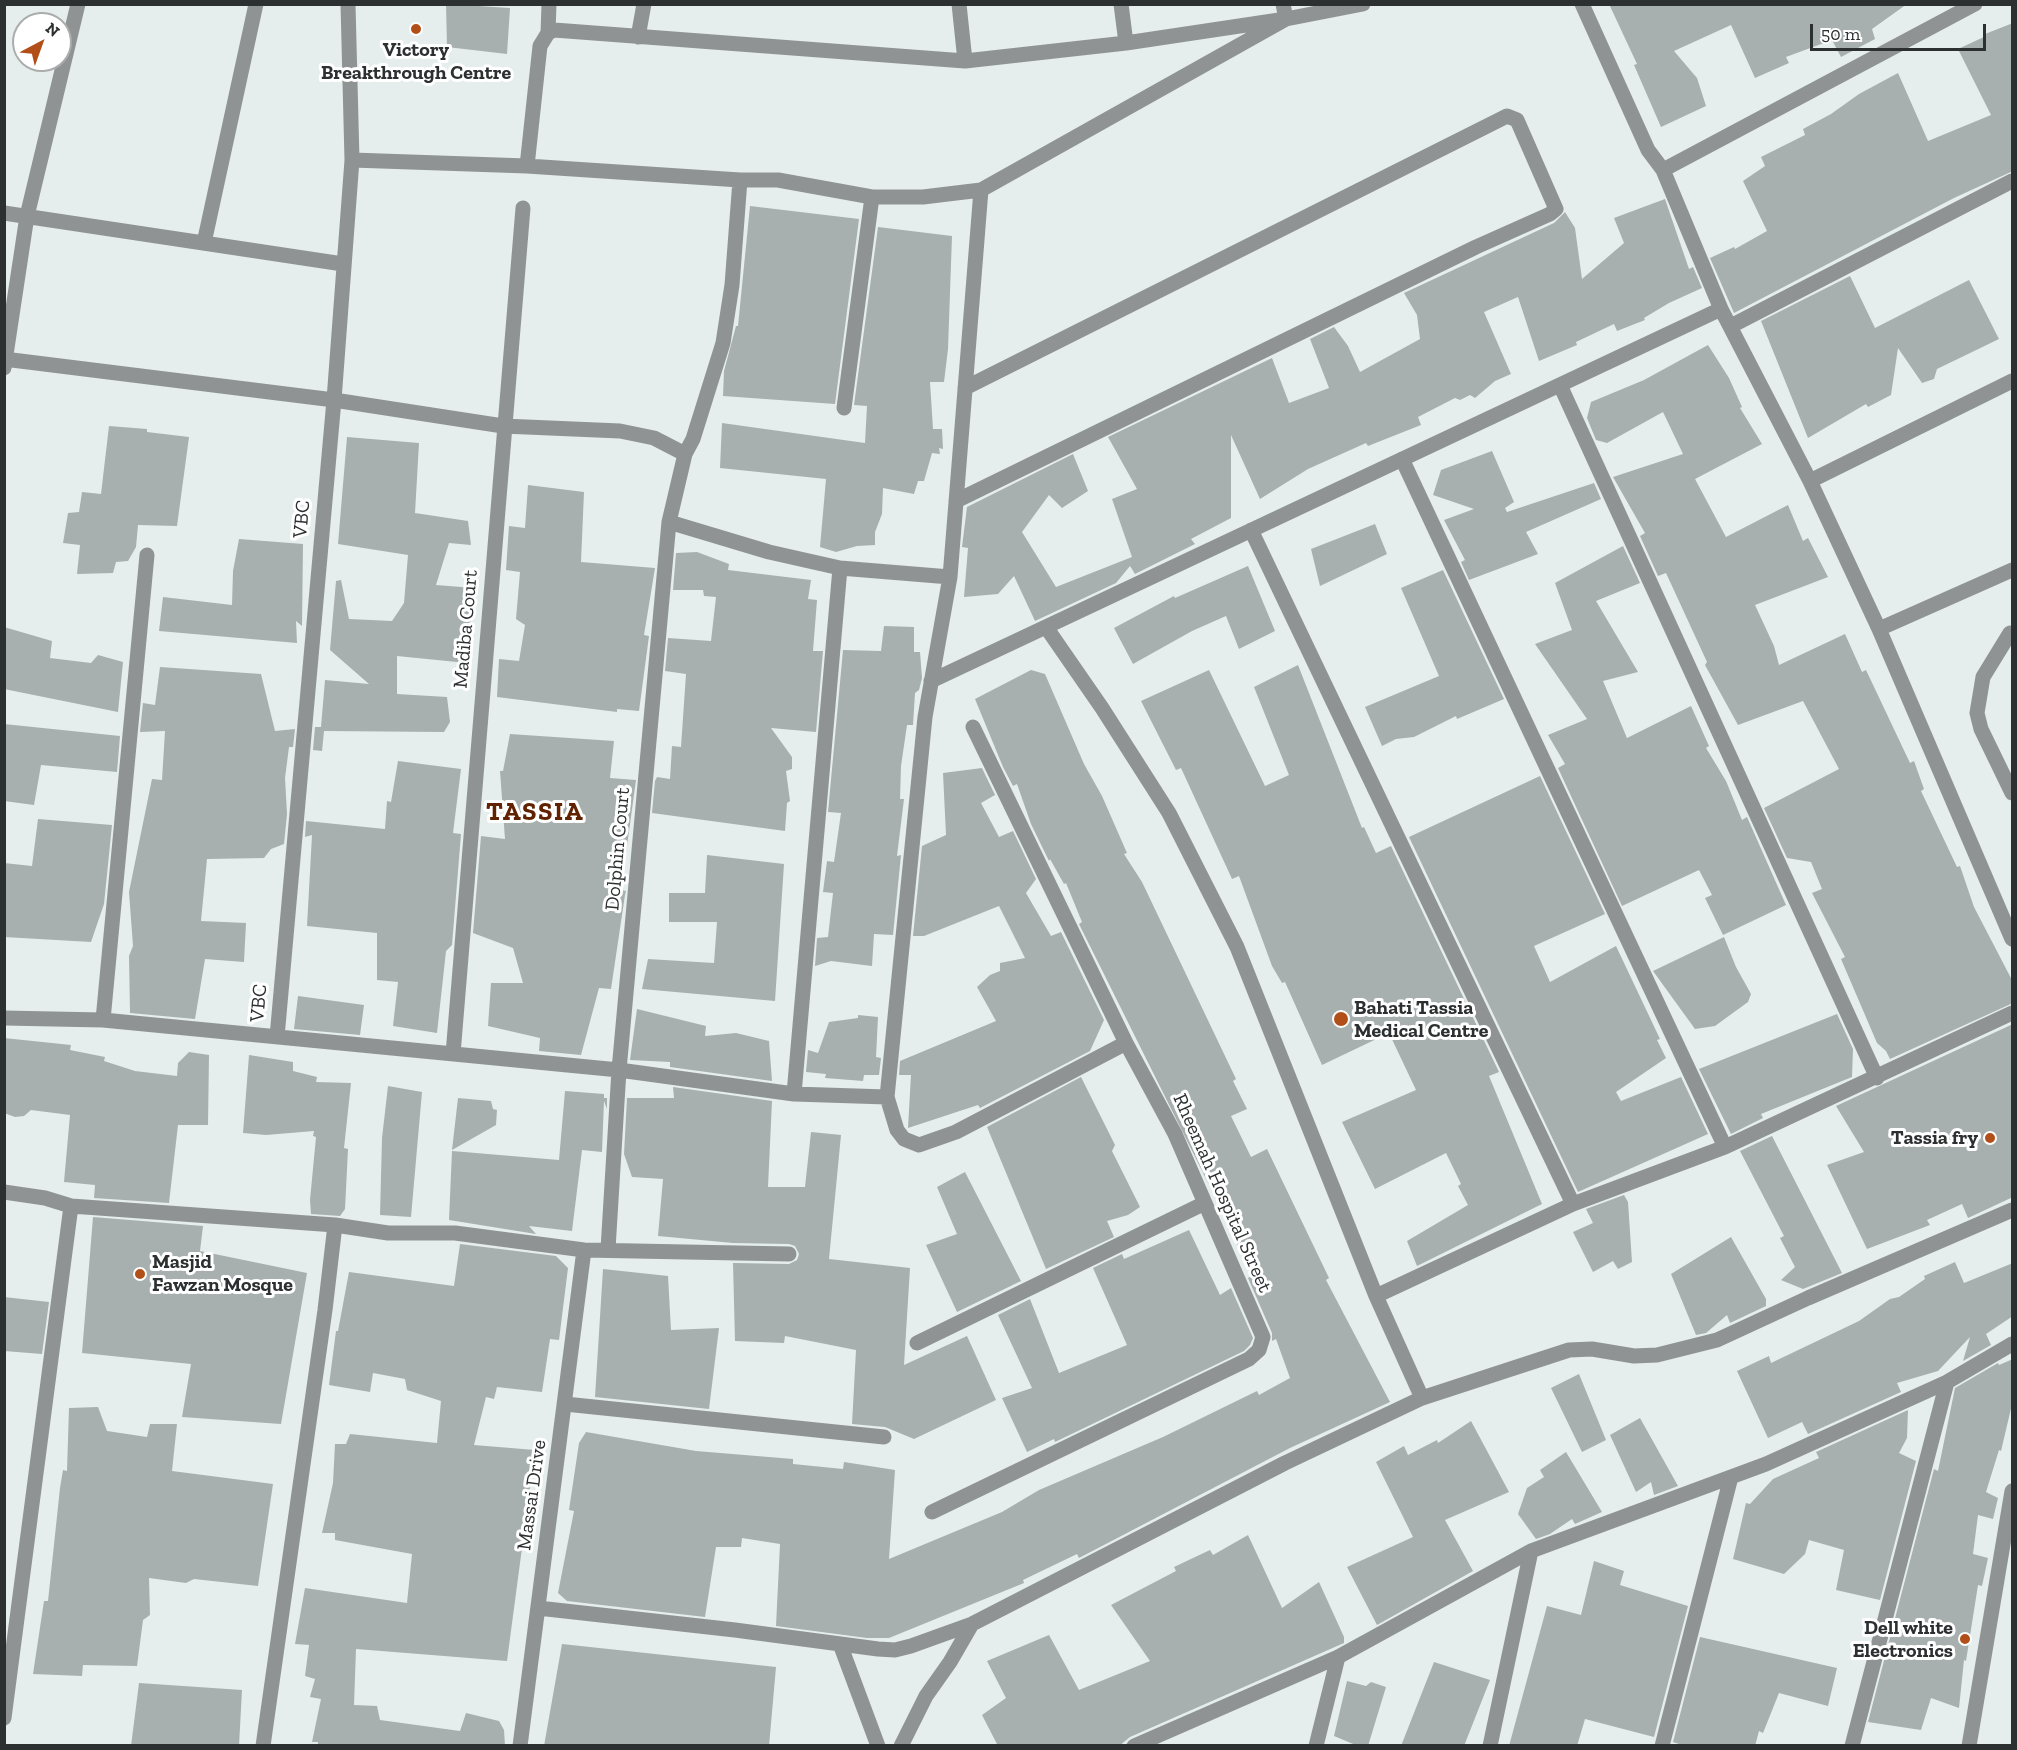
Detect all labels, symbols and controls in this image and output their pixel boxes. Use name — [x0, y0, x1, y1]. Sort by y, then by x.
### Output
north arrow — [12, 12, 72, 72]
scale bar — [1813, 12, 1988, 50]
text: N — [42, 18, 64, 41]
marker: Victory Breakthrough Centre — [409, 22, 423, 36]
text: 50 m — [1821, 23, 1860, 45]
place label: Victory Breakthrough Centre — [321, 38, 511, 85]
street label: VBC — [288, 499, 316, 539]
street label: Madiba Court — [449, 569, 483, 689]
street label: Dolphin Court — [601, 786, 635, 912]
district label: TASSIA — [486, 797, 584, 829]
street label: VBC — [245, 983, 273, 1023]
place label: Bahati Tassia Medical Centre — [1354, 996, 1488, 1043]
marker: Bahati Tassia Medical Centre — [1332, 1010, 1350, 1028]
street label: Rheemah Hospital Street — [1167, 1090, 1277, 1296]
place label: Tassia fry — [1891, 1126, 1978, 1150]
marker: Tassia fry — [1983, 1131, 1997, 1145]
place label: Masjid Fawzan Mosque — [152, 1250, 293, 1297]
marker: Masjid Fawzan Mosque — [133, 1267, 147, 1281]
street label: Massai Drive — [512, 1438, 552, 1552]
place label: Dell white Electronics — [1853, 1616, 1953, 1663]
marker: Dell white Electronics — [1958, 1632, 1972, 1646]

